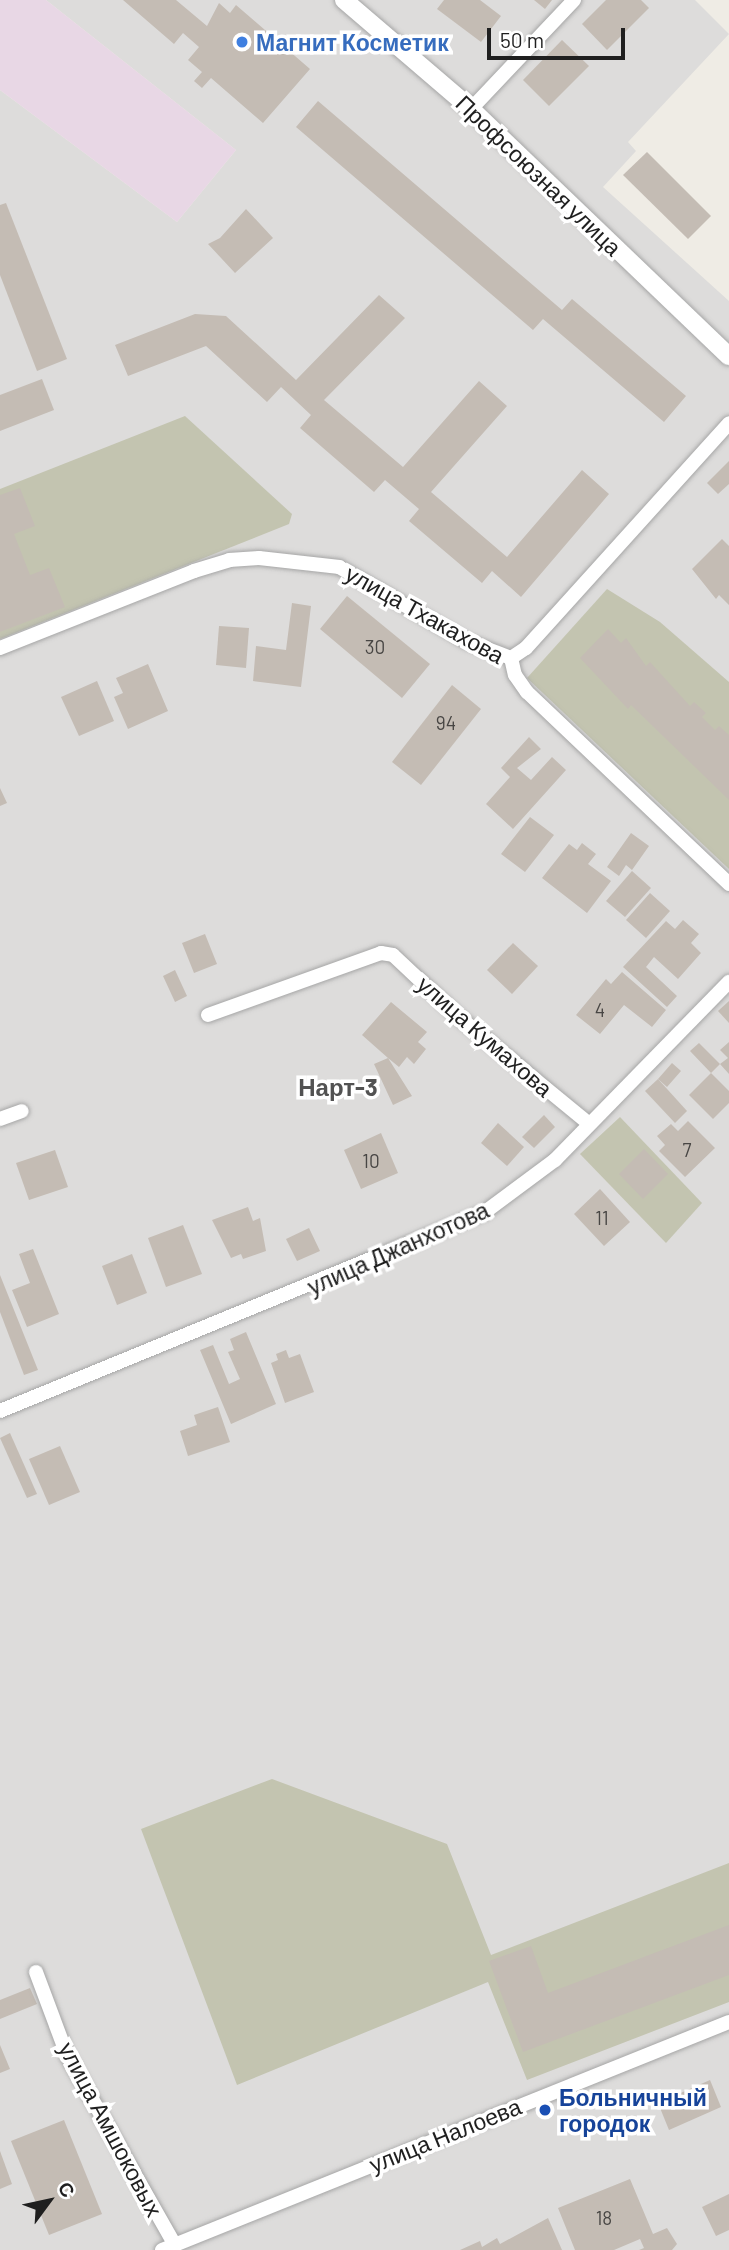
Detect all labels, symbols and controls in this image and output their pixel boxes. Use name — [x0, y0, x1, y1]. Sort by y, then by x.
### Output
scale bar — [491, 14, 629, 58]
text: 50 m — [500, 27, 544, 52]
place label: Магнит Косметик — [256, 28, 449, 56]
marker: Магнит Косметик — [234, 34, 250, 50]
street label: Профсоюзная улица — [451, 89, 627, 261]
street label: улица Тхакахова — [341, 559, 509, 669]
house number: 30 — [365, 636, 385, 658]
house number: 94 — [436, 712, 456, 734]
street label: улица Кумахова — [412, 970, 558, 1102]
house number: 4 — [595, 999, 605, 1021]
district label: Нарт-3 — [298, 1073, 378, 1101]
house number: 7 — [683, 1139, 691, 1161]
house number: 10 — [362, 1150, 380, 1172]
street label: улица Джанхотова — [303, 1196, 493, 1300]
house number: 11 — [595, 1207, 609, 1229]
street label: улица Амшоковых — [53, 2037, 169, 2221]
place label: Больничный городок — [559, 2083, 707, 2137]
street label: улица Налоева — [365, 2092, 525, 2178]
marker: Больничный городок — [537, 2102, 553, 2118]
north arrow — [14, 2166, 84, 2236]
text: С — [54, 2177, 80, 2201]
house number: 18 — [596, 2207, 612, 2229]

